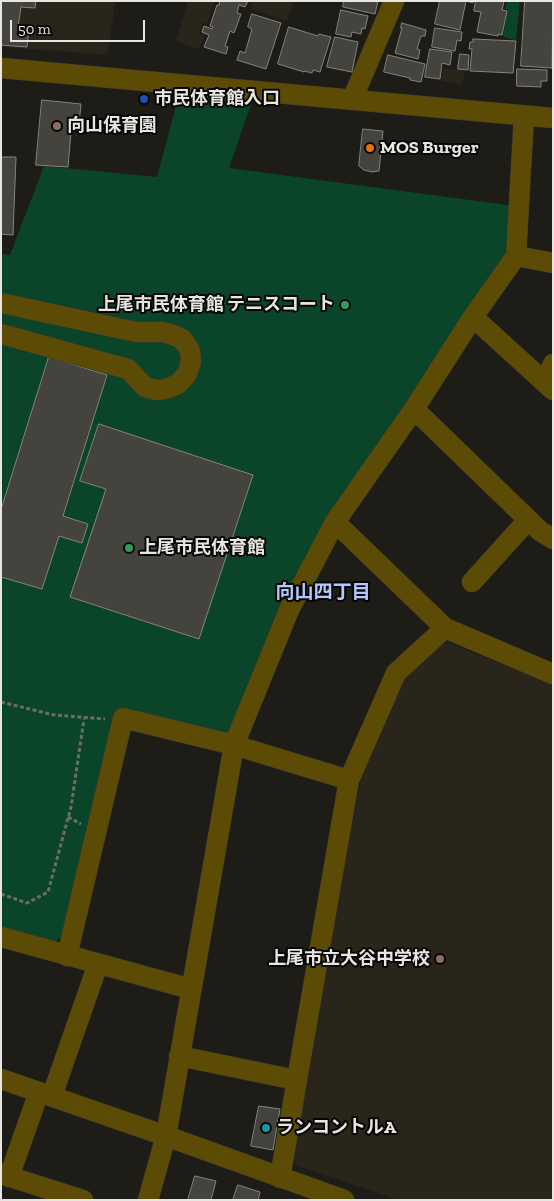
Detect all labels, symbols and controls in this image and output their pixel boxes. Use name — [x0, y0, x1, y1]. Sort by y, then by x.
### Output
scale bar — [12, 10, 148, 42]
text: 50 m — [18, 20, 51, 38]
place label: 市民体育館入口 — [154, 88, 280, 110]
marker: 市民体育館入口 — [138, 93, 150, 105]
place label: 向山保育園 — [67, 115, 157, 137]
marker: 向山保育園 — [51, 120, 63, 132]
place label: MOS Burger — [380, 137, 479, 159]
marker: MOS Burger — [364, 142, 376, 154]
place label: 上尾市民体育館 テニスコート — [98, 294, 335, 316]
marker: 上尾市民体育館 テニスコート — [339, 299, 351, 311]
place label: 上尾市民体育館 — [139, 537, 265, 559]
marker: 上尾市民体育館 — [123, 542, 135, 554]
district label: 向山四丁目 — [276, 582, 370, 604]
place label: 上尾市立大谷中学校 — [268, 948, 430, 970]
marker: 上尾市立大谷中学校 — [434, 953, 446, 965]
place label: ランコントルA — [276, 1117, 396, 1139]
marker: ランコントルA — [260, 1122, 272, 1134]

